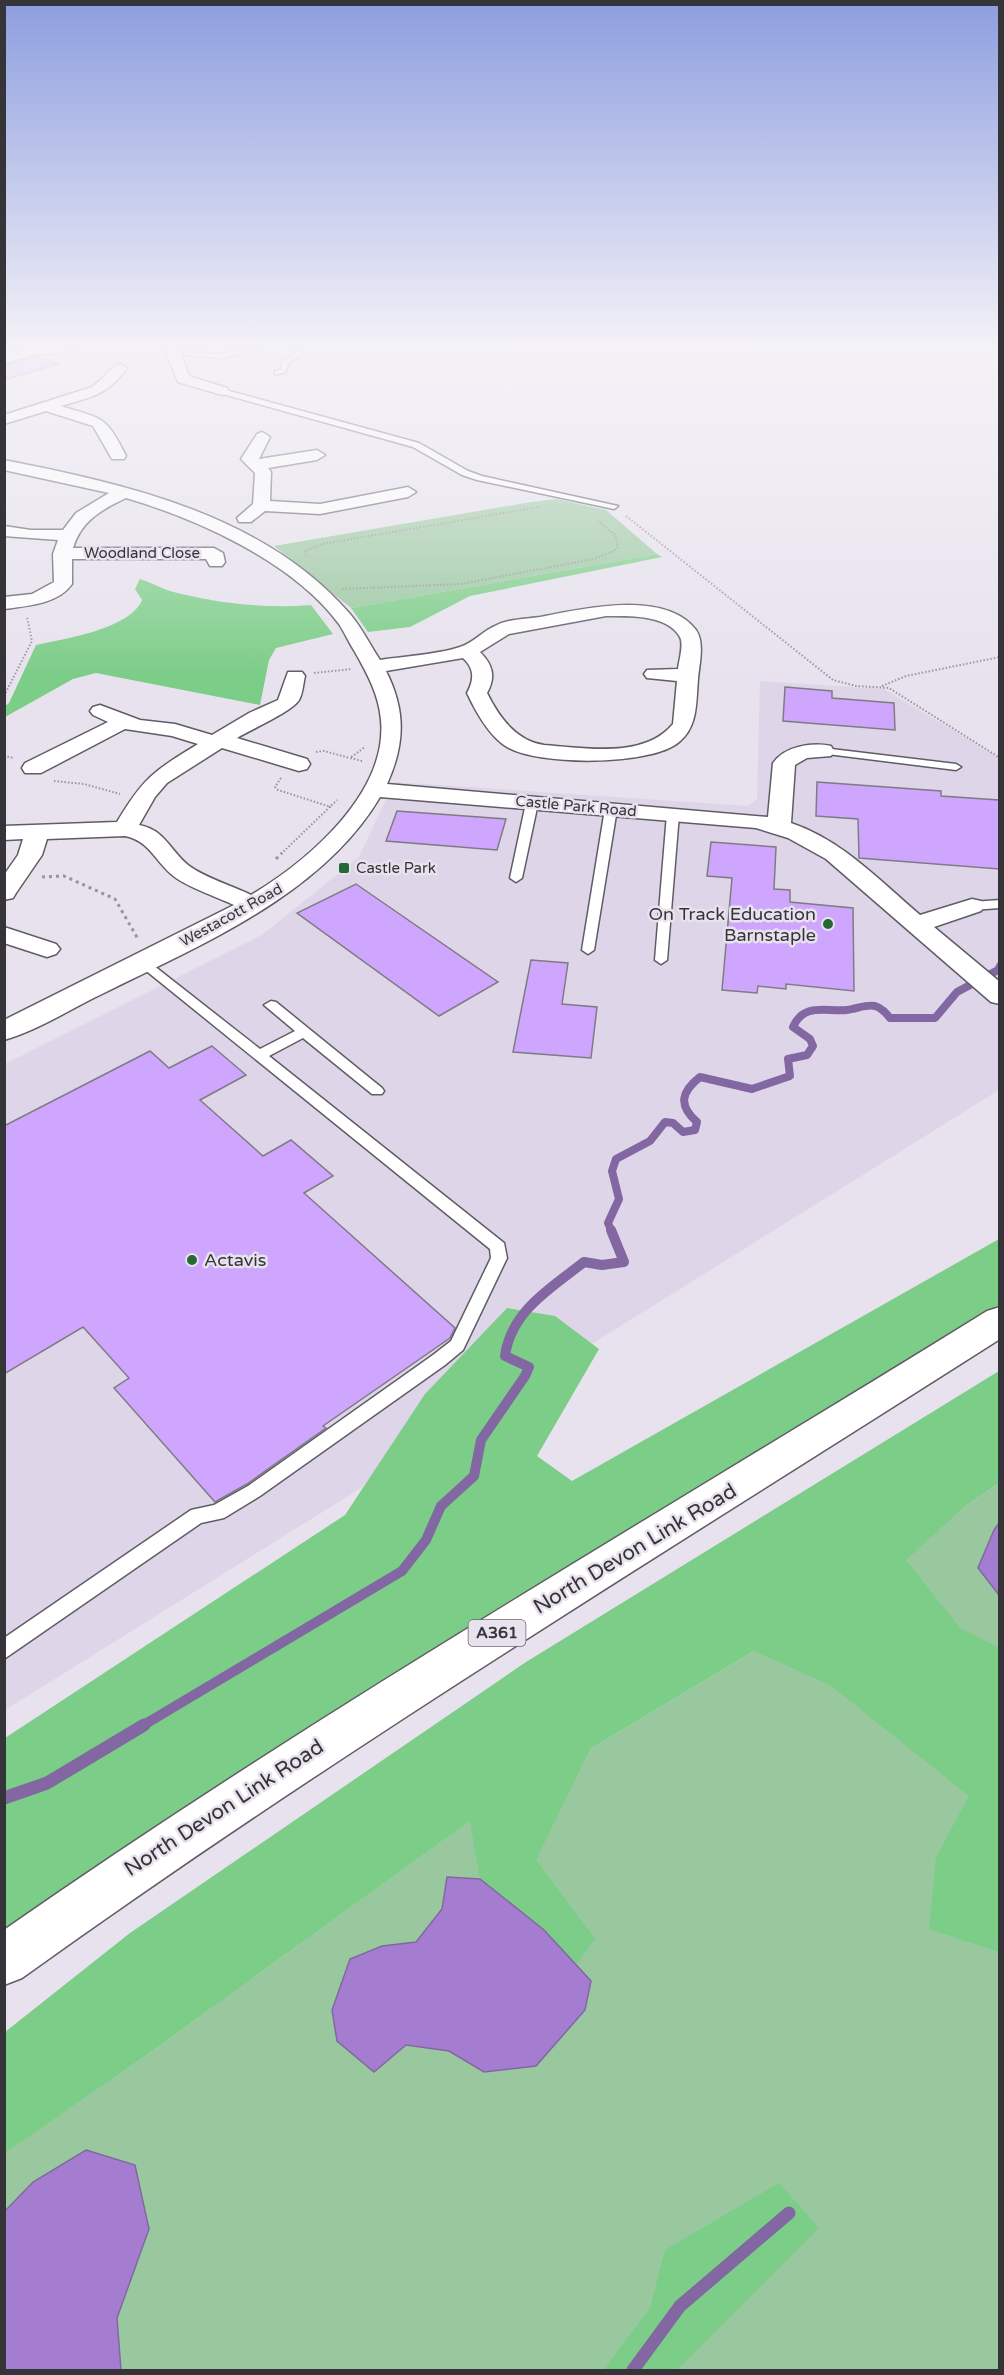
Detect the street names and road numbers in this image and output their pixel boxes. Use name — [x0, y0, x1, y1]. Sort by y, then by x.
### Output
street label: Woodland Close — [84, 544, 200, 562]
street label: Castle Park Road — [515, 792, 637, 820]
street label: Westacott Road — [177, 879, 285, 951]
street label: North Devon Link Road — [529, 1478, 741, 1620]
road number: A361 — [468, 1620, 526, 1646]
street label: North Devon Link Road — [120, 1734, 328, 1882]

